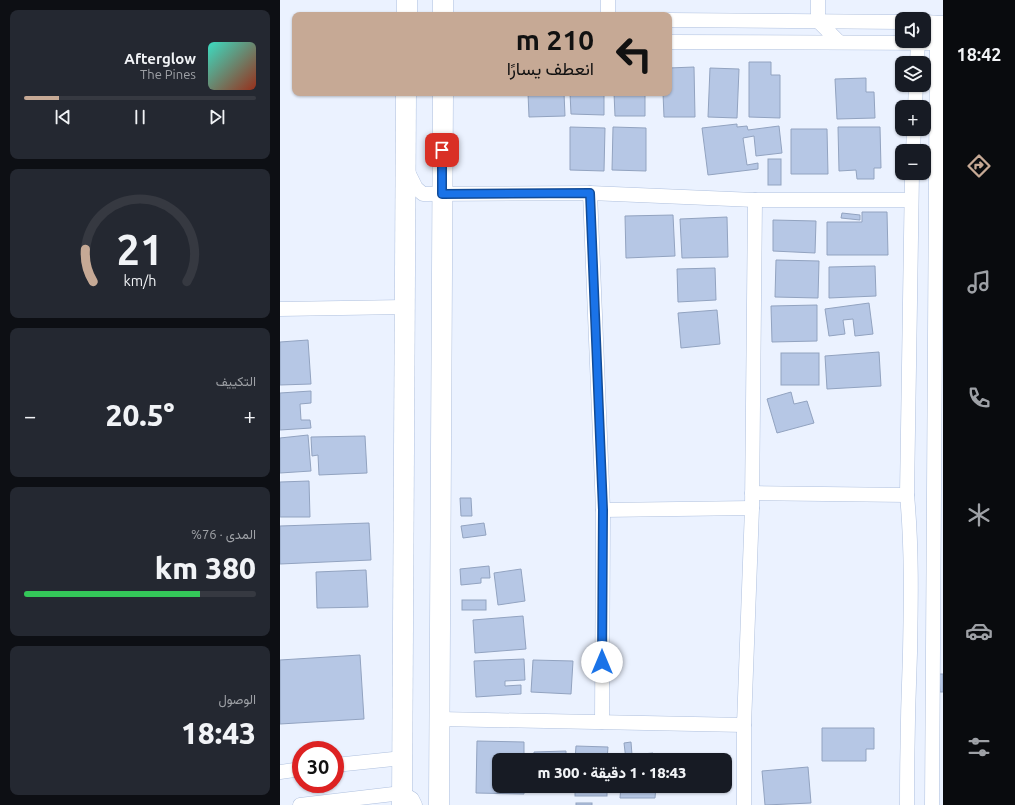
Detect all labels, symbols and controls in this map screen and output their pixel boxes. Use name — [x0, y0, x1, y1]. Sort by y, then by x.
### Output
map controls — [895, 12, 931, 180]
button: sound — [895, 12, 931, 48]
text: 210 m — [516, 24, 594, 55]
icon: left — [608, 28, 660, 80]
text: 18:42 — [956, 44, 1002, 64]
text: Afterglow — [124, 50, 196, 67]
button: layers — [895, 56, 931, 92]
text: انعطف يسارًا — [507, 58, 594, 78]
text: The Pines — [140, 67, 196, 81]
button: + — [895, 100, 931, 136]
icon: previous — [52, 106, 74, 128]
icon: pause — [129, 106, 151, 128]
icon: next — [206, 106, 228, 128]
pin — [425, 133, 459, 167]
icon: arrive — [431, 139, 453, 161]
button: − — [895, 144, 931, 180]
icon: directions — [965, 152, 993, 180]
text: 21 — [117, 225, 163, 272]
icon: music — [965, 268, 993, 296]
text: km/h — [124, 272, 156, 288]
text: التكييف — [216, 374, 256, 388]
icon: phone — [965, 384, 993, 412]
text: 20.5° — [105, 398, 175, 432]
text: − — [24, 403, 36, 428]
text: + — [244, 403, 256, 428]
icon: climate — [965, 501, 993, 529]
text: المدى · 76% — [191, 527, 256, 541]
text: 380 km — [155, 551, 256, 585]
icon: car — [965, 617, 993, 645]
position arrow — [581, 641, 623, 683]
text: الوصول — [218, 692, 256, 706]
text: 18:43 — [181, 716, 256, 750]
icon: filters — [965, 733, 993, 761]
speed limit sign: 30 — [292, 741, 344, 793]
text: 18:43 · 1 دقيقة · 300 m — [538, 764, 686, 781]

